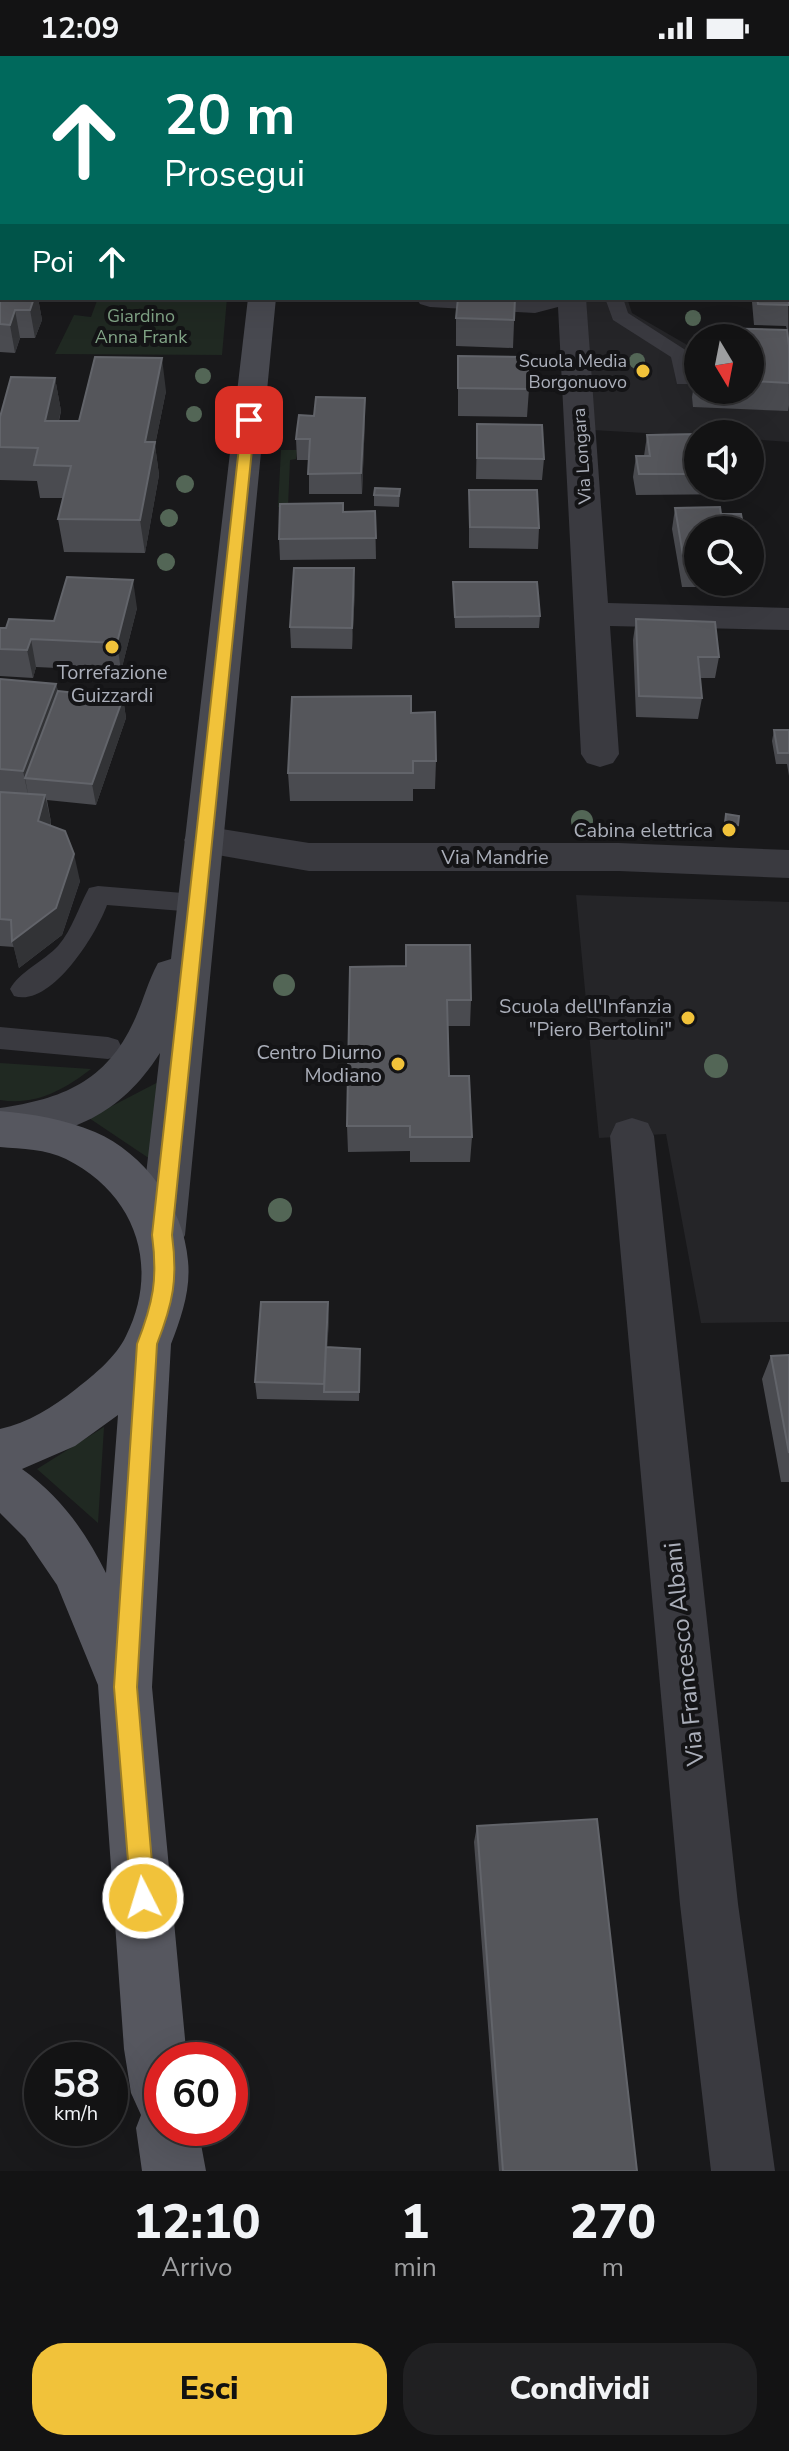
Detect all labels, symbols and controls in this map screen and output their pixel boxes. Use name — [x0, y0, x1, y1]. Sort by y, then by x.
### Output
text: 12:09 — [40, 8, 119, 49]
text: 20 m — [164, 77, 295, 154]
icon: ahead — [32, 88, 136, 192]
text: Prosegui — [164, 150, 305, 199]
icon: ahead — [90, 240, 134, 284]
text: Poi — [32, 242, 74, 283]
park label: Giardino Anna Frank — [95, 304, 188, 349]
north arrow — [684, 324, 764, 404]
map controls — [684, 324, 764, 596]
place label: Scuola Media Borgonuovo — [519, 349, 627, 394]
marker: Scuola Media Borgonuovo — [634, 362, 652, 380]
pin — [215, 386, 283, 454]
icon: arrive — [227, 398, 271, 442]
street label: Via Longara — [567, 407, 597, 506]
button: sound — [684, 420, 764, 500]
button: search — [684, 516, 764, 596]
marker: Torrefazione Guizzardi — [103, 638, 121, 656]
place label: Torrefazione Guizzardi — [57, 659, 167, 709]
place label: Cabina elettrica — [573, 817, 713, 844]
marker: Cabina elettrica — [720, 821, 738, 839]
street label: Via Mandrie — [440, 844, 549, 871]
place label: Scuola dell'Infanzia "Piero Bertolini" — [499, 993, 672, 1043]
marker: Scuola dell'Infanzia "Piero Bertolini" — [679, 1009, 697, 1027]
place label: Centro Diurno Modiano — [257, 1039, 382, 1089]
marker: Centro Diurno Modiano — [389, 1055, 407, 1073]
street label: Via Francesco Albani — [656, 1541, 712, 1768]
position arrow — [101, 1856, 185, 1940]
speed limit sign: 60 — [144, 2042, 248, 2146]
text: 58 — [52, 2057, 100, 2111]
text: km/h — [54, 2100, 98, 2127]
text: 12:10 — [133, 2189, 261, 2255]
text: 1 — [401, 2189, 430, 2255]
text: 270 — [570, 2189, 656, 2255]
text: Arrivo — [161, 2250, 232, 2285]
text: min — [394, 2250, 437, 2285]
text: m — [602, 2250, 624, 2285]
button: Esci — [32, 2343, 387, 2435]
button: Condividi — [403, 2343, 757, 2435]

